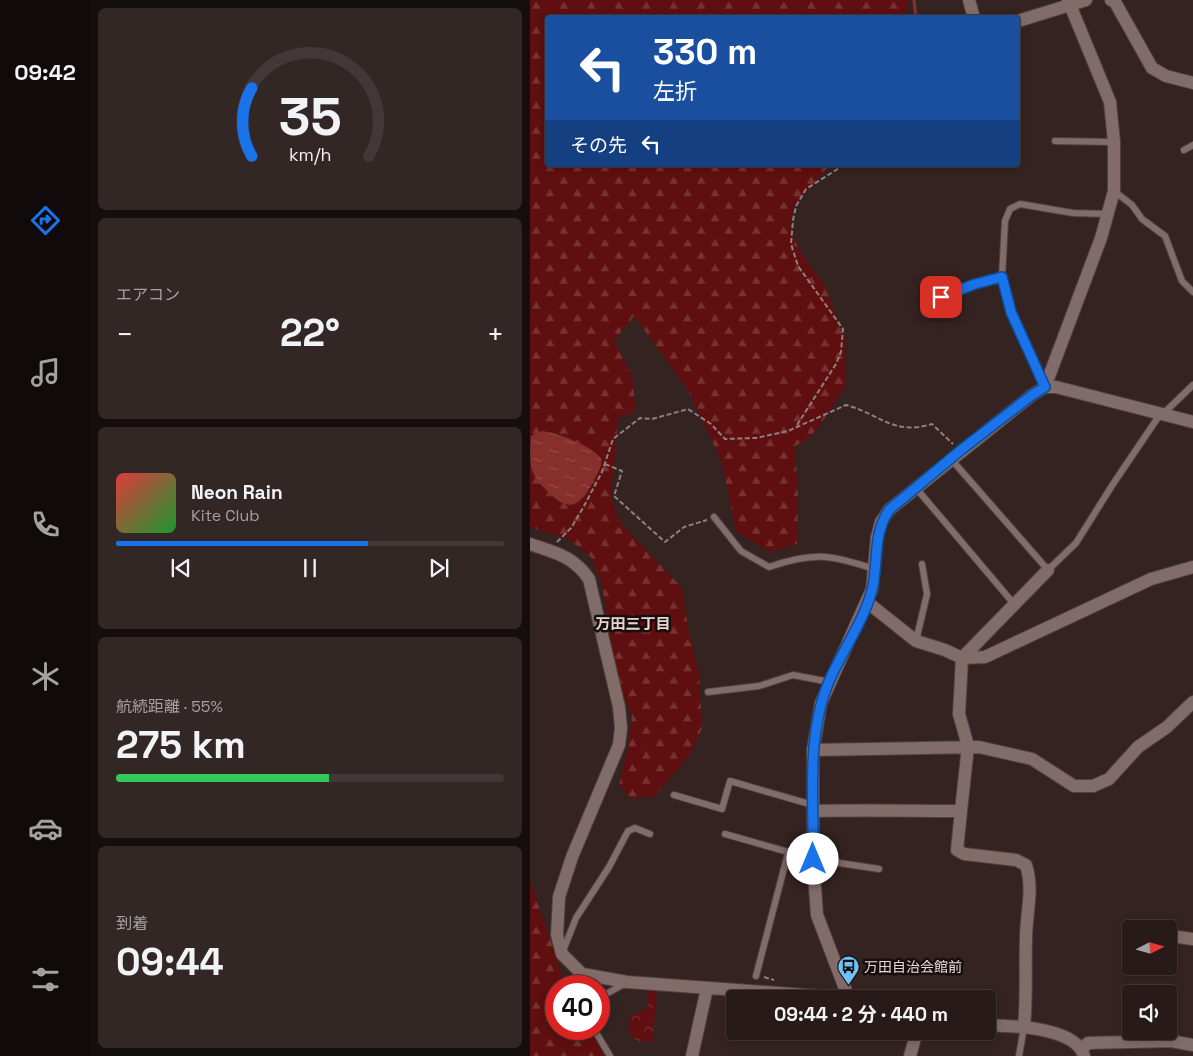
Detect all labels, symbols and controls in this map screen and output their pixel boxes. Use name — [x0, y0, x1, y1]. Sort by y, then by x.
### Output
text: 330 m — [653, 30, 757, 74]
icon: left — [570, 35, 635, 100]
text: 09:42 — [14, 58, 76, 86]
text: 左折 — [653, 77, 697, 105]
text: 35 — [279, 84, 341, 150]
icon: left — [637, 130, 665, 158]
text: その先 — [570, 133, 627, 158]
text: km/h — [289, 143, 331, 166]
icon: directions — [28, 203, 63, 238]
pin — [920, 276, 962, 318]
icon: arrive — [927, 283, 955, 311]
text: エアコン — [116, 284, 180, 305]
text: 22° — [280, 309, 340, 357]
text: − — [116, 316, 133, 352]
text: + — [487, 316, 504, 352]
icon: music — [28, 355, 63, 390]
text: Neon Rain — [191, 480, 283, 505]
text: Kite Club — [191, 505, 260, 526]
icon: phone — [28, 507, 63, 542]
icon: previous — [167, 554, 195, 582]
icon: pause — [296, 554, 324, 582]
icon: next — [425, 554, 453, 582]
district label: 万田三丁目 — [595, 614, 671, 633]
icon: climate — [28, 659, 63, 694]
text: 航続距離 · 55% — [116, 696, 223, 717]
text: 275 km — [116, 721, 246, 769]
icon: car — [28, 811, 63, 846]
position arrow — [786, 832, 838, 884]
text: 到着 — [116, 913, 148, 934]
north arrow — [1122, 920, 1178, 975]
map controls — [1122, 920, 1177, 1040]
text: 09:44 — [116, 938, 224, 986]
bus stop icon: 万田自治会館前 — [836, 955, 860, 986]
place label: 万田自治会館前 — [864, 958, 962, 976]
icon: filters — [28, 962, 63, 997]
speed limit sign: 40 — [545, 975, 610, 1040]
button: sound — [1122, 985, 1177, 1040]
text: 09:44 · 2 分 · 440 m — [774, 1002, 948, 1027]

